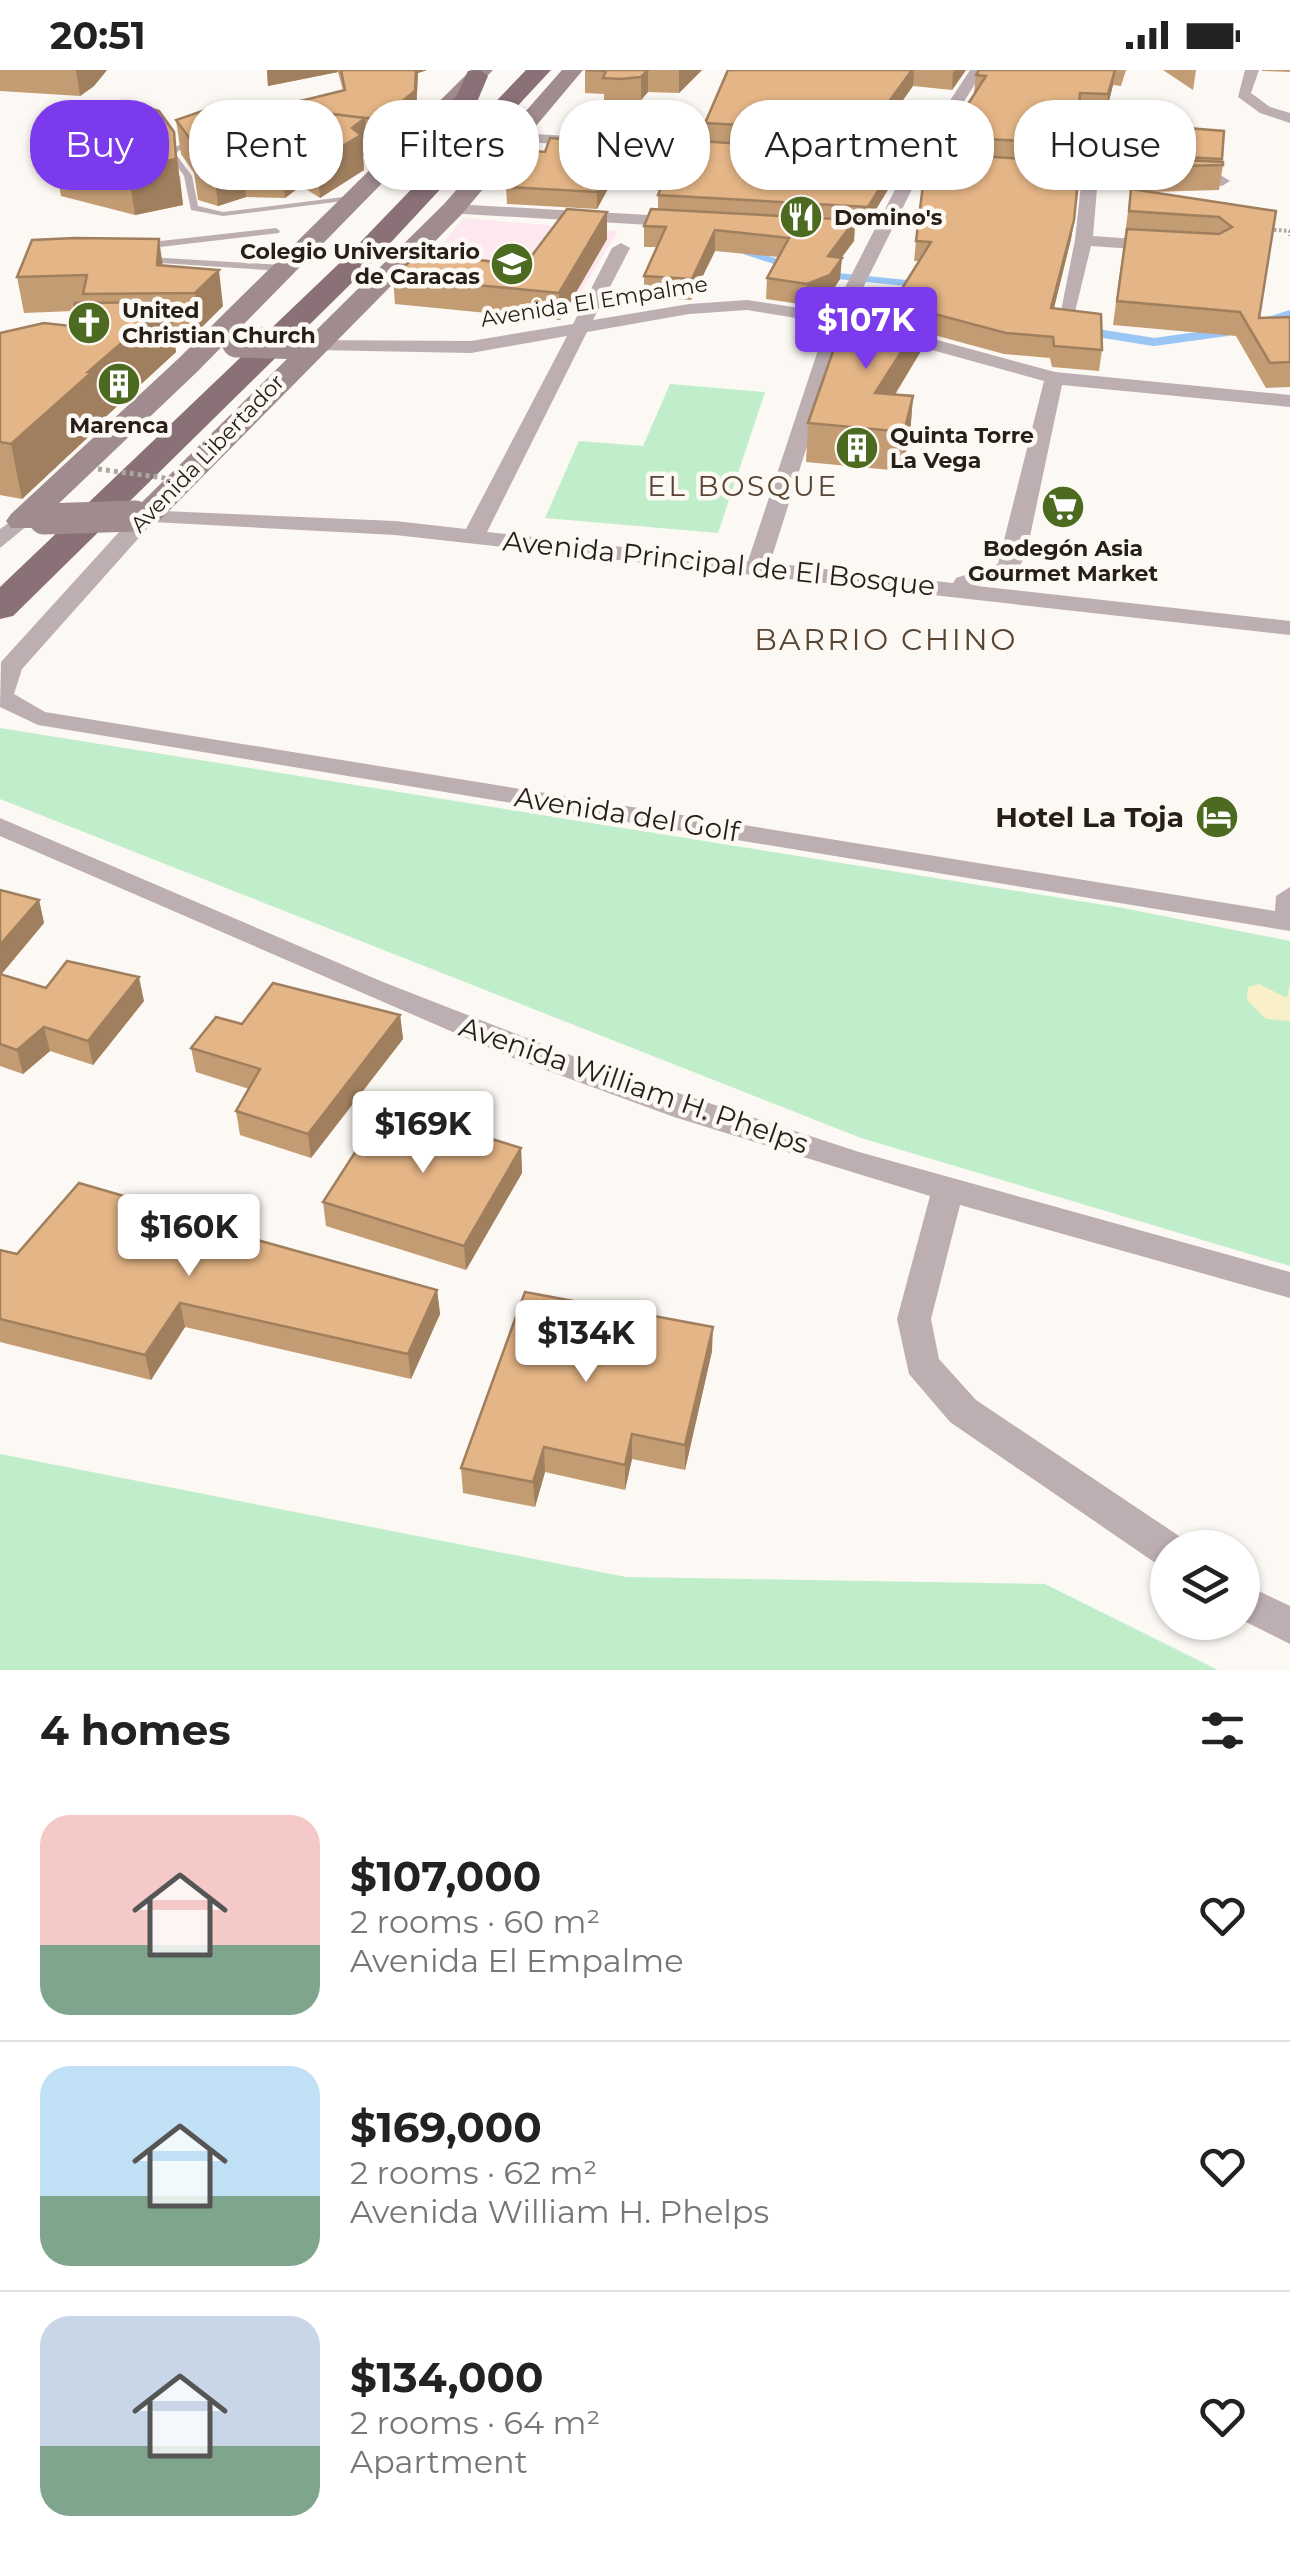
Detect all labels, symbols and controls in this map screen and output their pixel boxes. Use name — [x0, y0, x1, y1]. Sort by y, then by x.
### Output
text: 20:51 — [50, 12, 146, 59]
chip: Buy — [30, 100, 169, 190]
chip: Rent — [189, 100, 343, 190]
chip: Filters — [363, 100, 539, 190]
chip: New — [559, 100, 710, 190]
chip: Apartment — [730, 100, 994, 190]
chip: House — [1014, 100, 1196, 190]
restaurant icon: Domino's — [778, 194, 824, 240]
place label: Domino's — [834, 204, 943, 231]
place label: Colegio Universitario de Caracas — [240, 238, 480, 290]
school or university icon: Colegio Universitario de Caracas — [489, 241, 535, 287]
street label: Avenida El Empalme — [479, 270, 709, 333]
pin: $107K — [796, 287, 936, 372]
place label: United Christian Church — [122, 297, 316, 349]
church icon: United Christian Church — [66, 300, 112, 346]
text: $107K — [817, 300, 915, 339]
building icon: Marenca — [96, 361, 142, 407]
street label: Avenida Libertador — [125, 369, 290, 538]
place label: Marenca — [69, 412, 169, 439]
place label: Quinta Torre La Vega — [890, 422, 1034, 474]
building icon: Quinta Torre La Vega — [834, 425, 880, 471]
district label: EL BOSQUE — [647, 469, 839, 503]
supermarket icon: Bodegón Asia Gourmet Market — [1040, 484, 1086, 530]
street label: Avenida Principal de El Bosque — [501, 523, 937, 603]
place label: Bodegón Asia Gourmet Market — [968, 535, 1158, 587]
district label: BARRIO CHINO — [754, 621, 1018, 658]
street label: Avenida del Golf — [512, 779, 743, 849]
hotel icon: Hotel La Toja — [1194, 794, 1240, 840]
place label: Hotel La Toja — [995, 800, 1184, 834]
street label: Avenida William H. Phelps — [455, 1009, 813, 1161]
pin: $169K — [353, 1091, 493, 1176]
text: $169K — [374, 1104, 472, 1143]
pin: $160K — [119, 1194, 259, 1279]
text: $160K — [140, 1207, 238, 1246]
pin: $134K — [516, 1300, 656, 1385]
text: $134K — [537, 1313, 635, 1352]
map controls — [1150, 1530, 1260, 1640]
button: layers — [1150, 1530, 1260, 1640]
icon: filters — [1195, 1703, 1250, 1758]
text: 4 homes — [40, 1704, 231, 1756]
text: $107,000 — [350, 1850, 541, 1902]
icon: home — [120, 1855, 240, 1975]
icon: heart — [1195, 1888, 1250, 1943]
text: 2 rooms · 60 m² — [350, 1902, 600, 1941]
text: Avenida El Empalme — [350, 1941, 684, 1980]
text: $169,000 — [350, 2101, 542, 2153]
icon: home — [120, 2106, 240, 2226]
icon: heart — [1195, 2139, 1250, 2194]
text: 2 rooms · 62 m² — [350, 2153, 597, 2192]
text: Avenida William H. Phelps — [350, 2192, 769, 2231]
text: $134,000 — [350, 2351, 544, 2403]
icon: home — [120, 2356, 240, 2476]
icon: heart — [1195, 2389, 1250, 2444]
text: 2 rooms · 64 m² — [350, 2403, 600, 2442]
text: Apartment — [350, 2442, 528, 2481]

